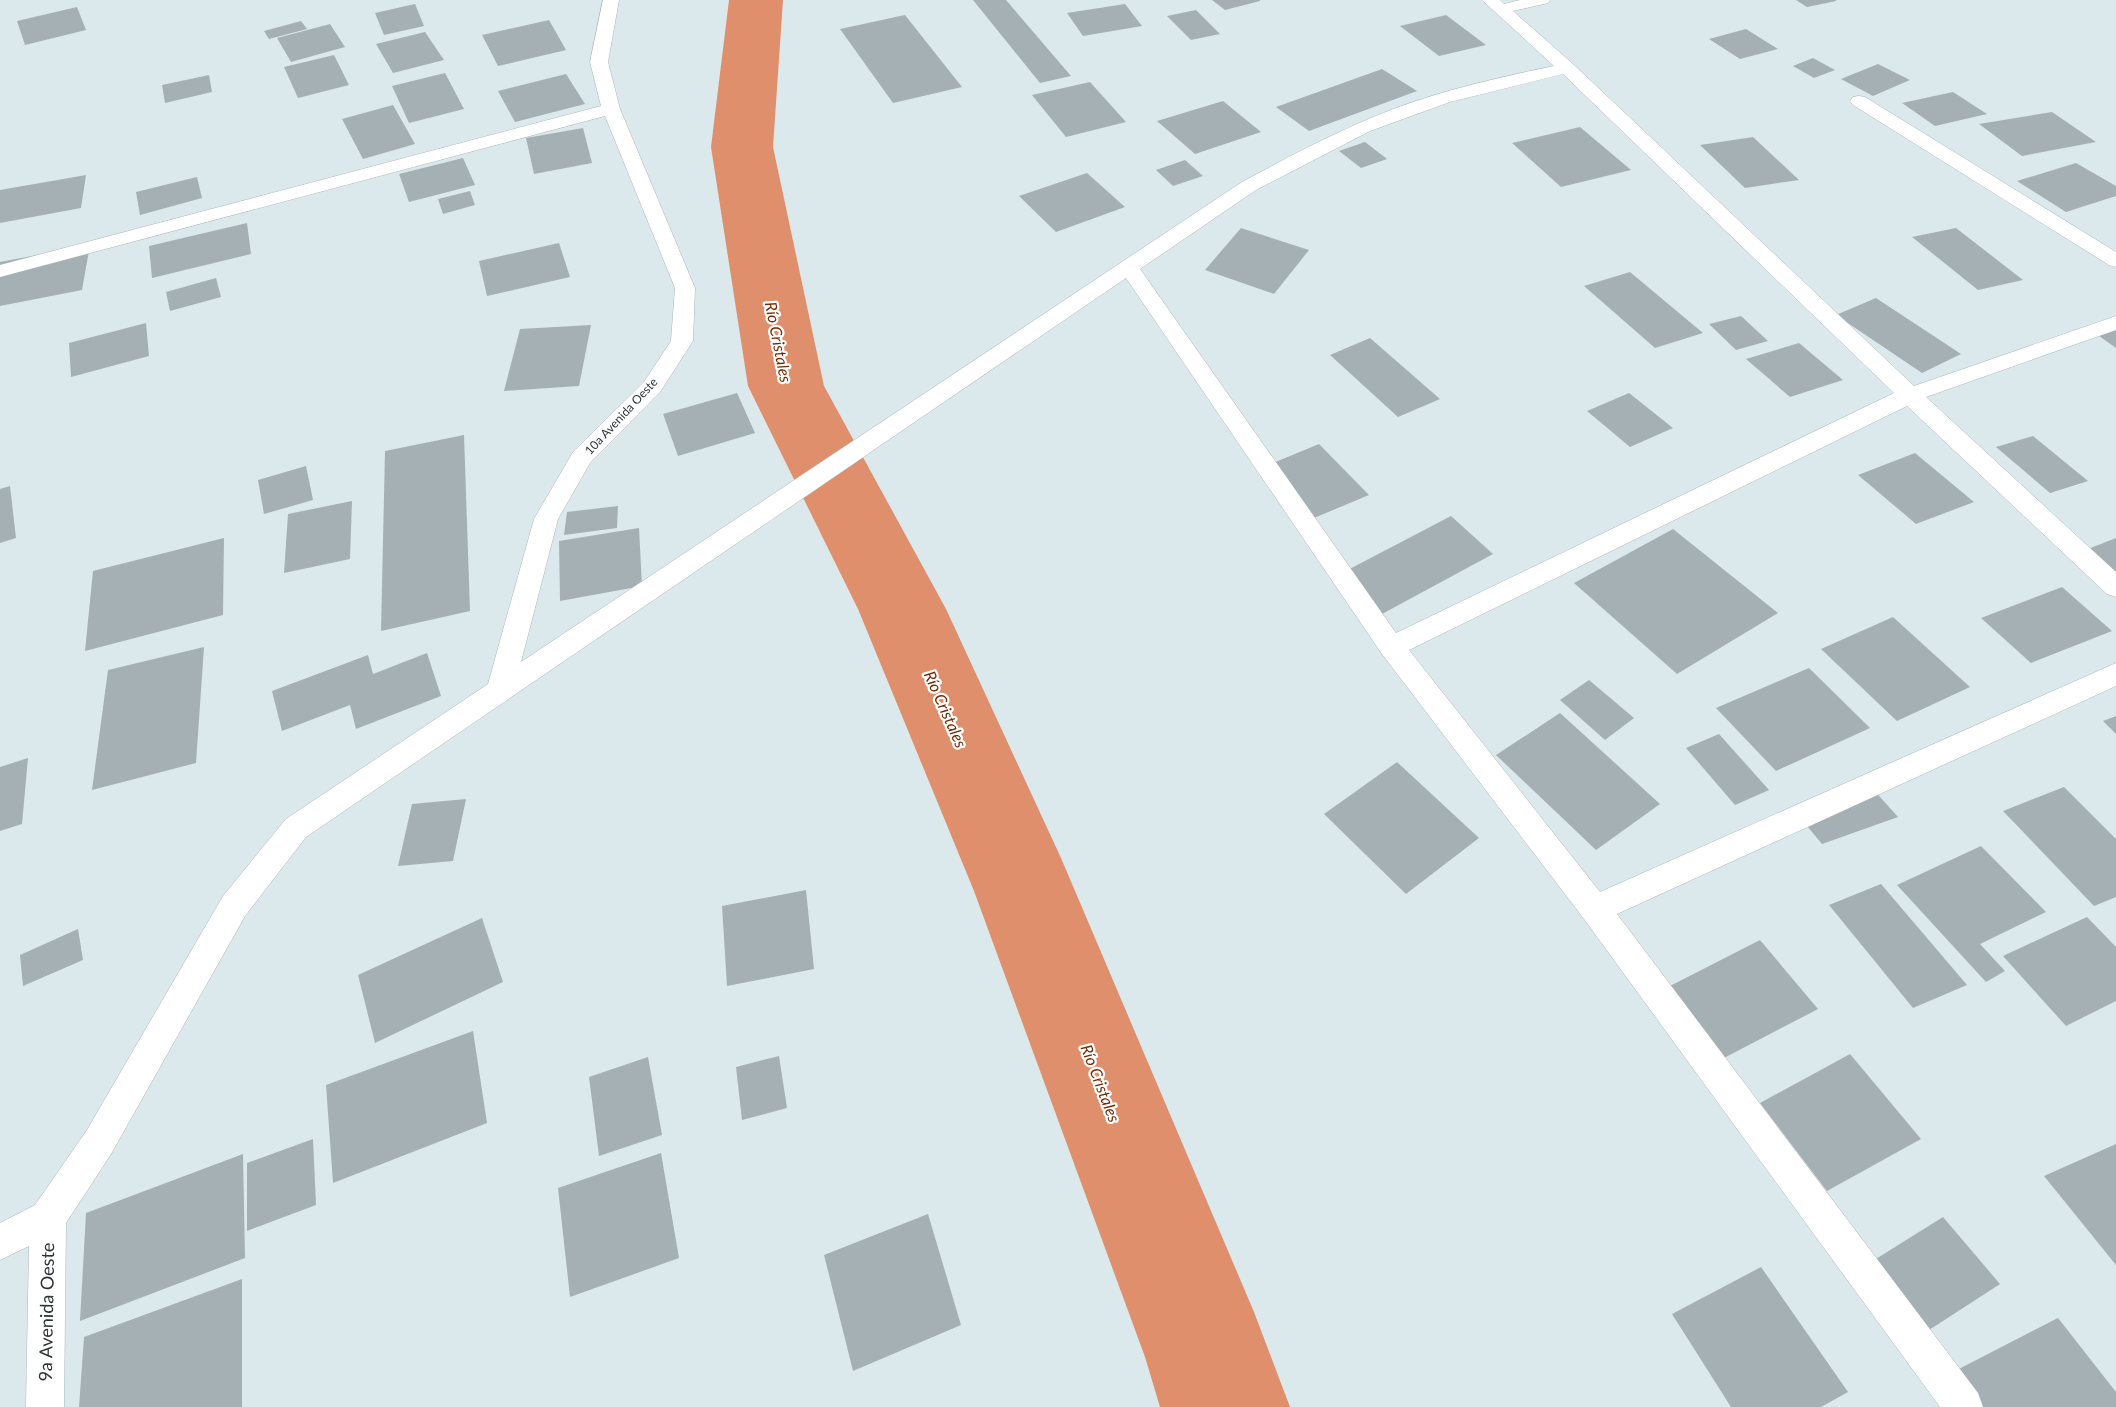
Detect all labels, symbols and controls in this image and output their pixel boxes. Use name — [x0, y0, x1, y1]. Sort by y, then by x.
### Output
water label: Río Cristales — [762, 300, 796, 385]
street label: 10a Avenida Oeste — [582, 374, 660, 458]
water label: Río Cristales — [921, 668, 972, 751]
water label: Río Cristales — [1077, 1041, 1125, 1125]
street label: 9a Avenida Oeste — [34, 1242, 58, 1382]

